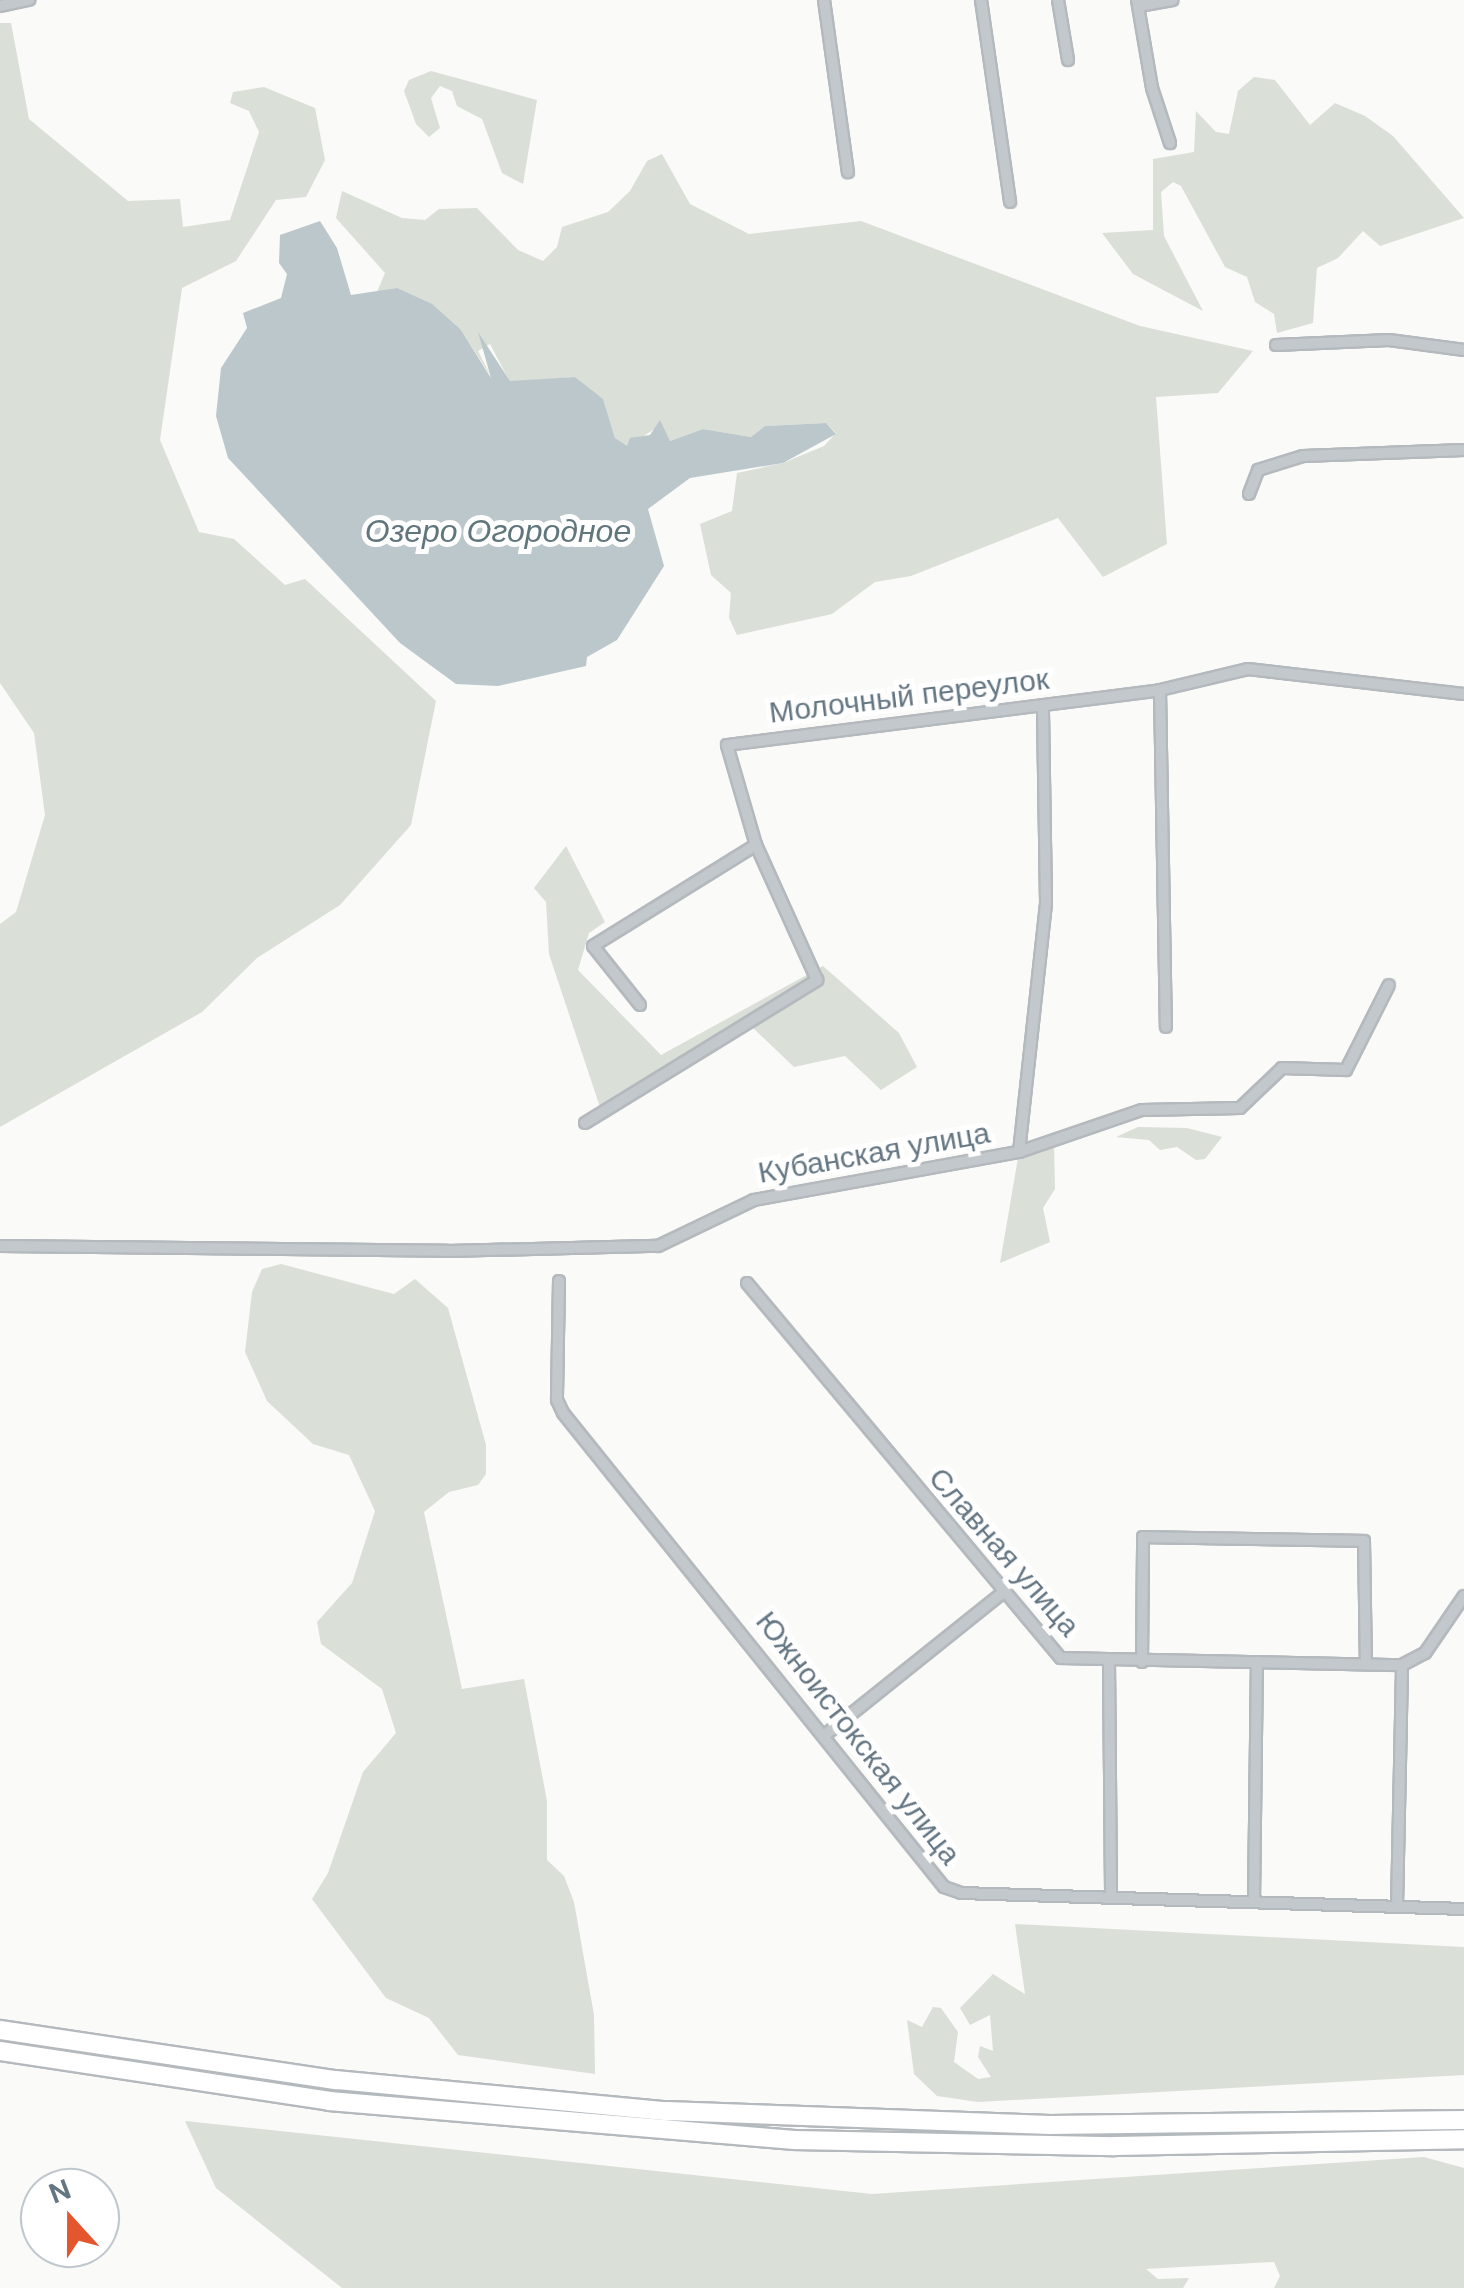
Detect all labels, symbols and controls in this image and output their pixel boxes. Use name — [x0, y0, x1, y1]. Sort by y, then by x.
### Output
water label: Озеро Огородное — [365, 512, 631, 550]
street label: Молочный переулок — [767, 661, 1051, 731]
street label: Кубанская улица — [755, 1115, 993, 1191]
street label: Славная улица — [921, 1460, 1087, 1644]
street label: Южноистокская улица — [748, 1604, 968, 1872]
north arrow — [20, 2168, 120, 2268]
text: N — [44, 2170, 76, 2212]

